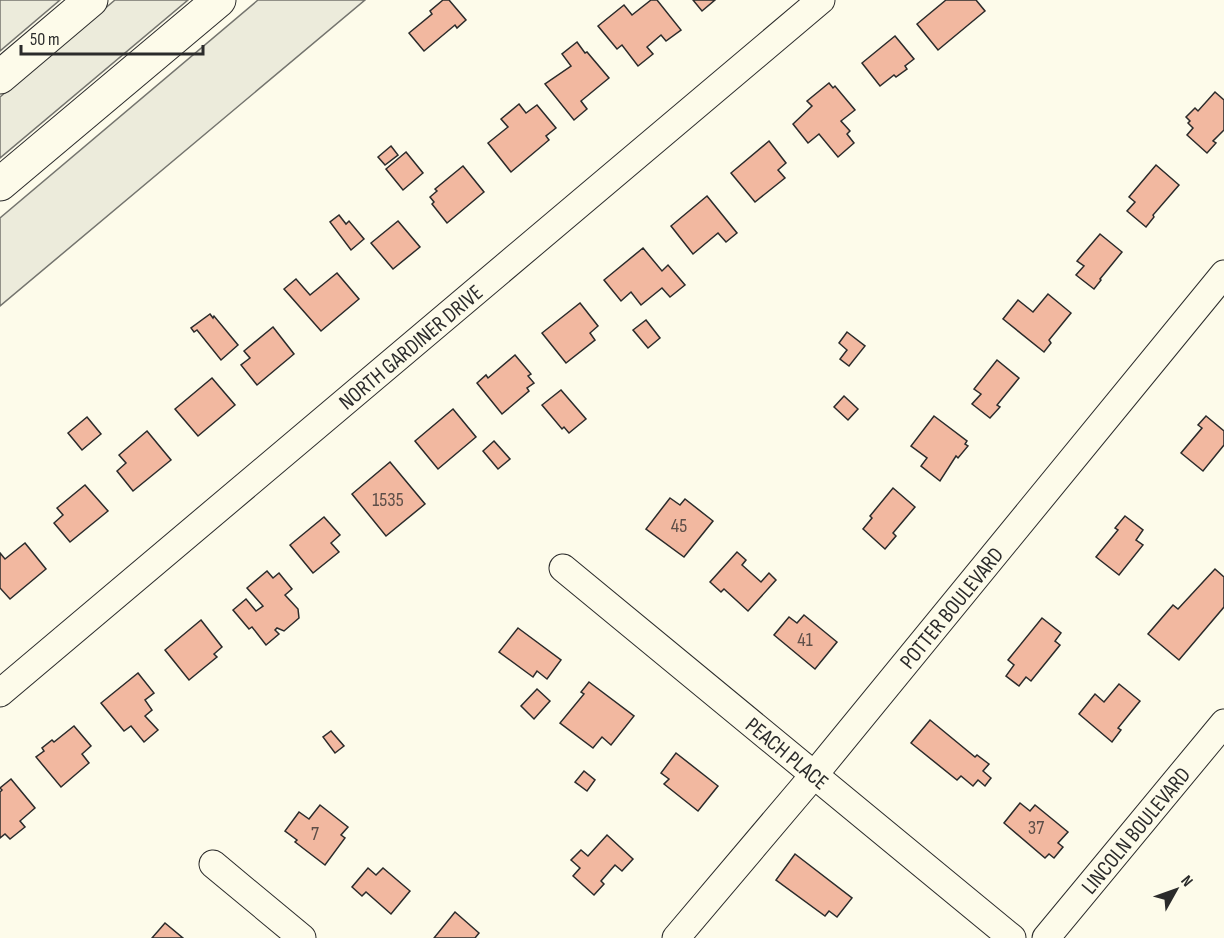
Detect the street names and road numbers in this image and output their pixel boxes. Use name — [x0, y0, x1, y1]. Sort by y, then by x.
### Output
street label: NORTH GARDINER DRIVE — [334, 279, 489, 416]
street label: POTTER BOULEVARD — [895, 542, 1010, 675]
street label: PEACH PLACE — [740, 712, 834, 796]
street label: LINCOLN BOULEVARD — [1075, 763, 1195, 899]

